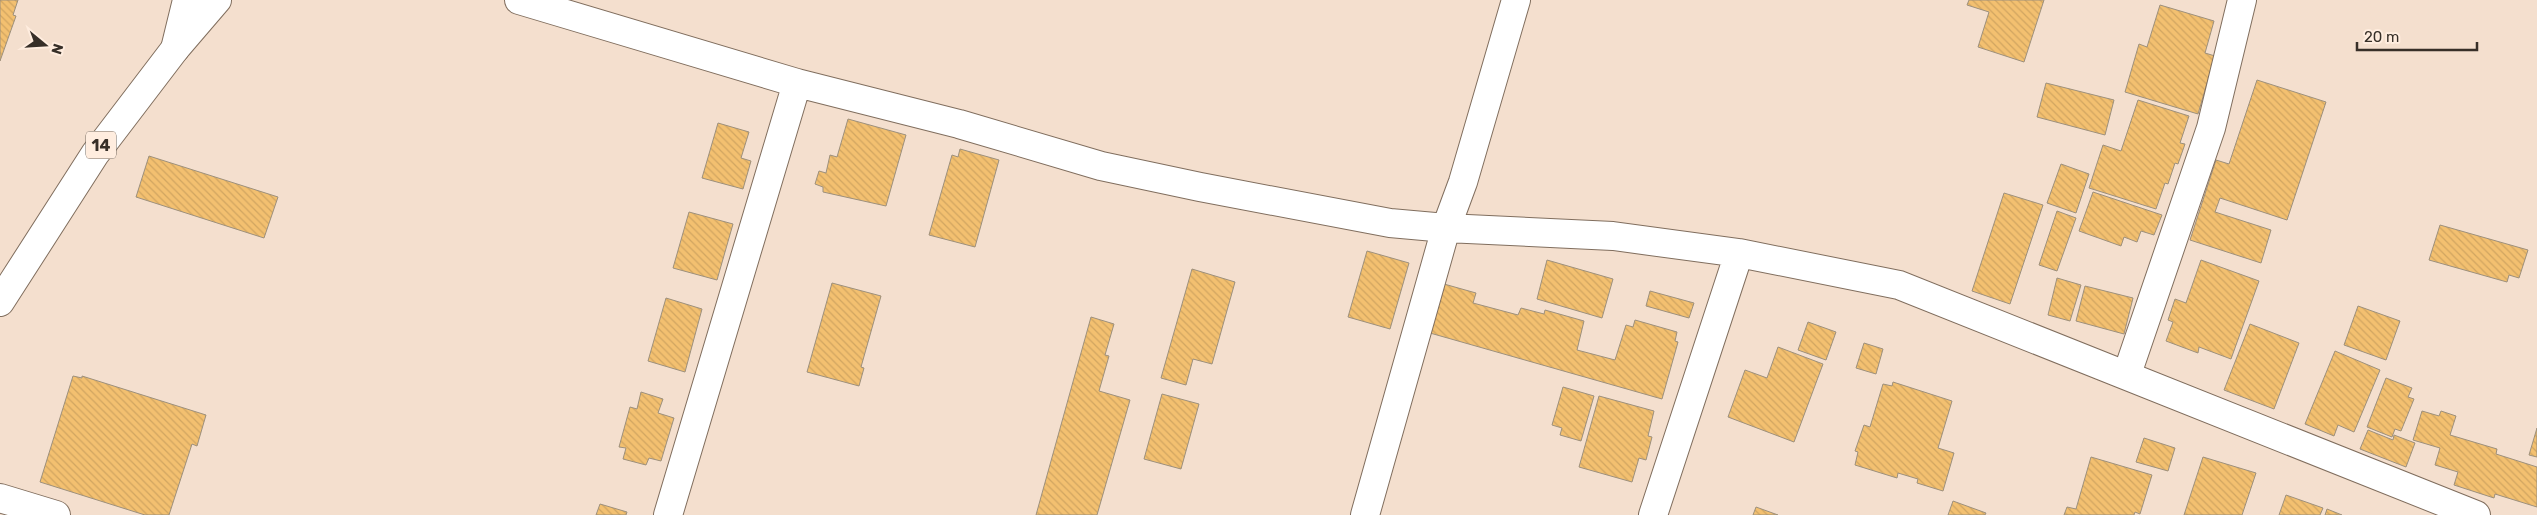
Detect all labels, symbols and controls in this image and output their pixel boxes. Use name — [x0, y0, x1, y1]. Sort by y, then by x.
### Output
north arrow — [20, 20, 70, 70]
scale bar — [2357, 20, 2477, 52]
text: 20 m — [2364, 28, 2399, 46]
text: N — [47, 41, 67, 56]
road number: 14 — [86, 132, 116, 158]

